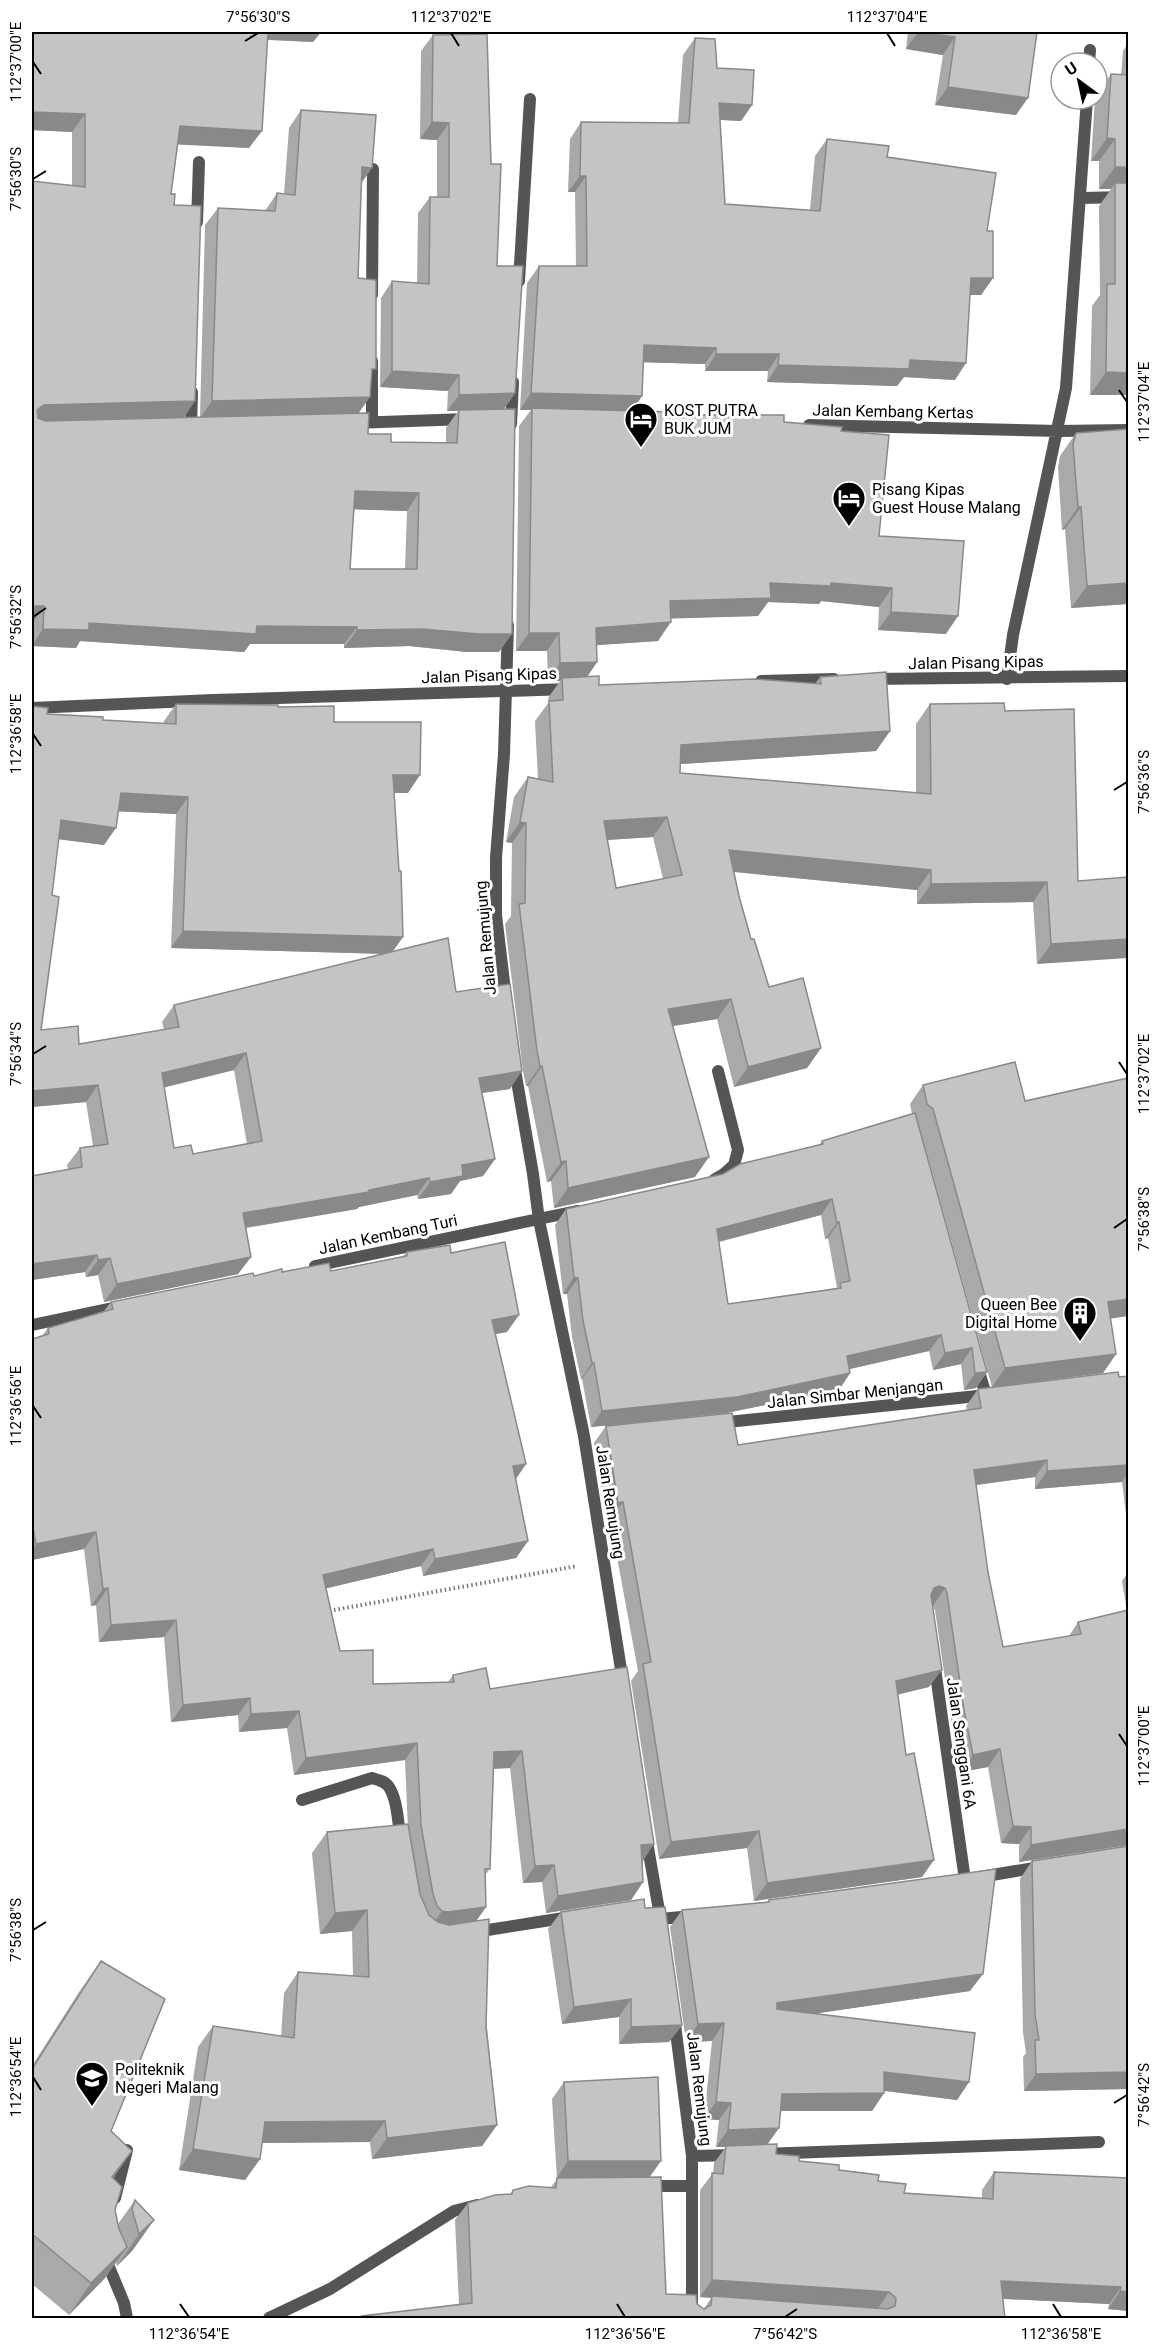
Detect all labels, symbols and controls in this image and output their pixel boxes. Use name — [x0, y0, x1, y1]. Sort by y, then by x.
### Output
text: 7°56'30"S — [226, 8, 290, 26]
text: 112°37'02"E — [411, 8, 492, 26]
text: 112°37'04"E — [847, 8, 928, 26]
text: 112°37'00"E — [7, 21, 25, 102]
north arrow — [1049, 51, 1109, 111]
text: U — [1062, 58, 1081, 80]
text: 7°56'30"S — [7, 147, 25, 211]
text: 112°37'04"E — [1135, 361, 1153, 442]
hotel icon: KOST PUTRA BUK JUM — [623, 401, 659, 448]
place label: KOST PUTRA BUK JUM — [664, 401, 758, 438]
street label: Jalan Kembang Kertas — [812, 401, 974, 422]
hotel icon: Pisang Kipas Guest House Malang — [831, 480, 867, 527]
place label: Pisang Kipas Guest House Malang — [872, 480, 1021, 517]
text: 7°56'32"S — [7, 585, 25, 649]
street label: Jalan Pisang Kipas — [908, 652, 1044, 673]
street label: Jalan Pisang Kipas — [421, 664, 557, 687]
text: 112°36'58"E — [7, 693, 25, 774]
text: 7°56'36"S — [1135, 750, 1153, 814]
street label: Jalan Remujung — [471, 880, 500, 996]
text: 7°56'34"S — [7, 1022, 25, 1086]
text: 112°37'02"E — [1135, 1033, 1153, 1114]
text: 7°56'38"S — [1135, 1187, 1153, 1251]
street label: Jalan Kembang Turi — [317, 1210, 459, 1258]
place label: Queen Bee Digital Home — [965, 1295, 1057, 1332]
building icon: Queen Bee Digital Home — [1062, 1295, 1098, 1342]
text: 112°36'56"E — [7, 1365, 25, 1446]
street label: Jalan Simbar Menjangan — [766, 1375, 944, 1412]
street label: Jalan Remujung — [592, 1444, 629, 1560]
street label: Jalan Senggani 6A — [943, 1676, 980, 1811]
text: 112°37'00"E — [1135, 1705, 1153, 1786]
text: 7°56'38"S — [7, 1898, 25, 1962]
street label: Jalan Remujung — [683, 2031, 716, 2147]
text: 112°36'54"E — [7, 2036, 25, 2117]
school or university icon: Politeknik Negeri Malang — [74, 2060, 110, 2107]
place label: Politeknik Negeri Malang — [115, 2060, 219, 2097]
text: 7°56'42"S — [1135, 2063, 1153, 2127]
text: 112°36'54"E — [149, 2325, 230, 2343]
text: 112°36'56"E — [585, 2325, 666, 2343]
text: 7°56'42"S — [753, 2325, 817, 2343]
text: 112°36'58"E — [1021, 2325, 1102, 2343]

